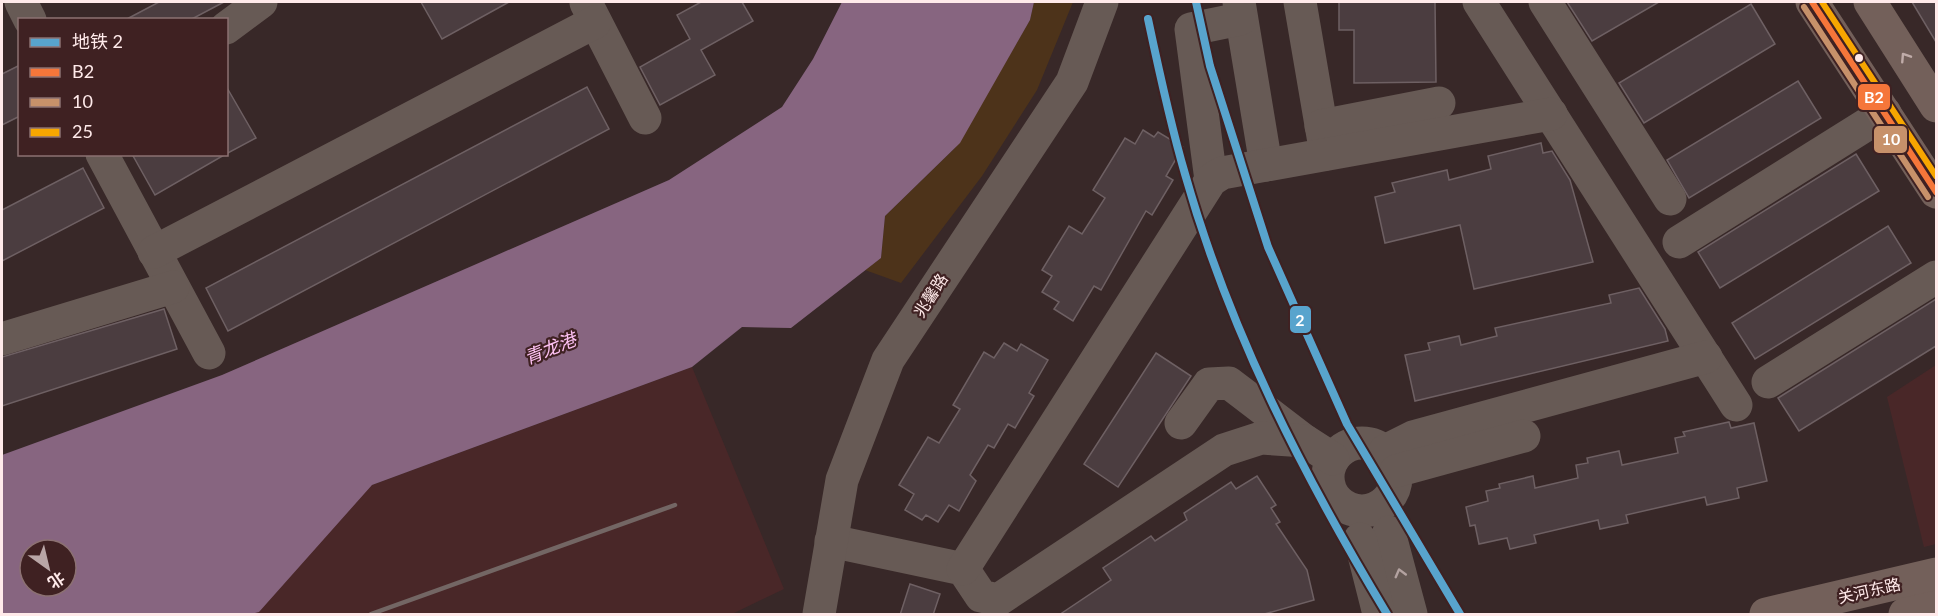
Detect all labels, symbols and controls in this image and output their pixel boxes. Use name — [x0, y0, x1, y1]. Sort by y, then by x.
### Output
legend — [18, 18, 228, 156]
text: 地铁 2 — [72, 30, 123, 52]
unlabelled marker — [1853, 52, 1865, 64]
one-way arrow — [1901, 52, 1912, 63]
text: B2 — [72, 60, 94, 82]
line badge: B2 — [1857, 83, 1891, 111]
text: B2 — [1864, 87, 1884, 106]
text: 10 — [72, 90, 93, 112]
text: 25 — [72, 120, 93, 142]
line badge: 10 — [1873, 125, 1908, 154]
text: 10 — [1882, 129, 1900, 148]
street label: 兆馨路 — [909, 270, 951, 320]
line badge: 2 — [1289, 305, 1312, 334]
text: 2 — [1295, 310, 1305, 329]
water label: 青龙港 — [521, 327, 582, 368]
north arrow — [18, 538, 78, 598]
text: 北 — [45, 568, 69, 593]
one-way arrow — [1395, 568, 1408, 578]
street label: 关河东路 — [1836, 574, 1902, 606]

